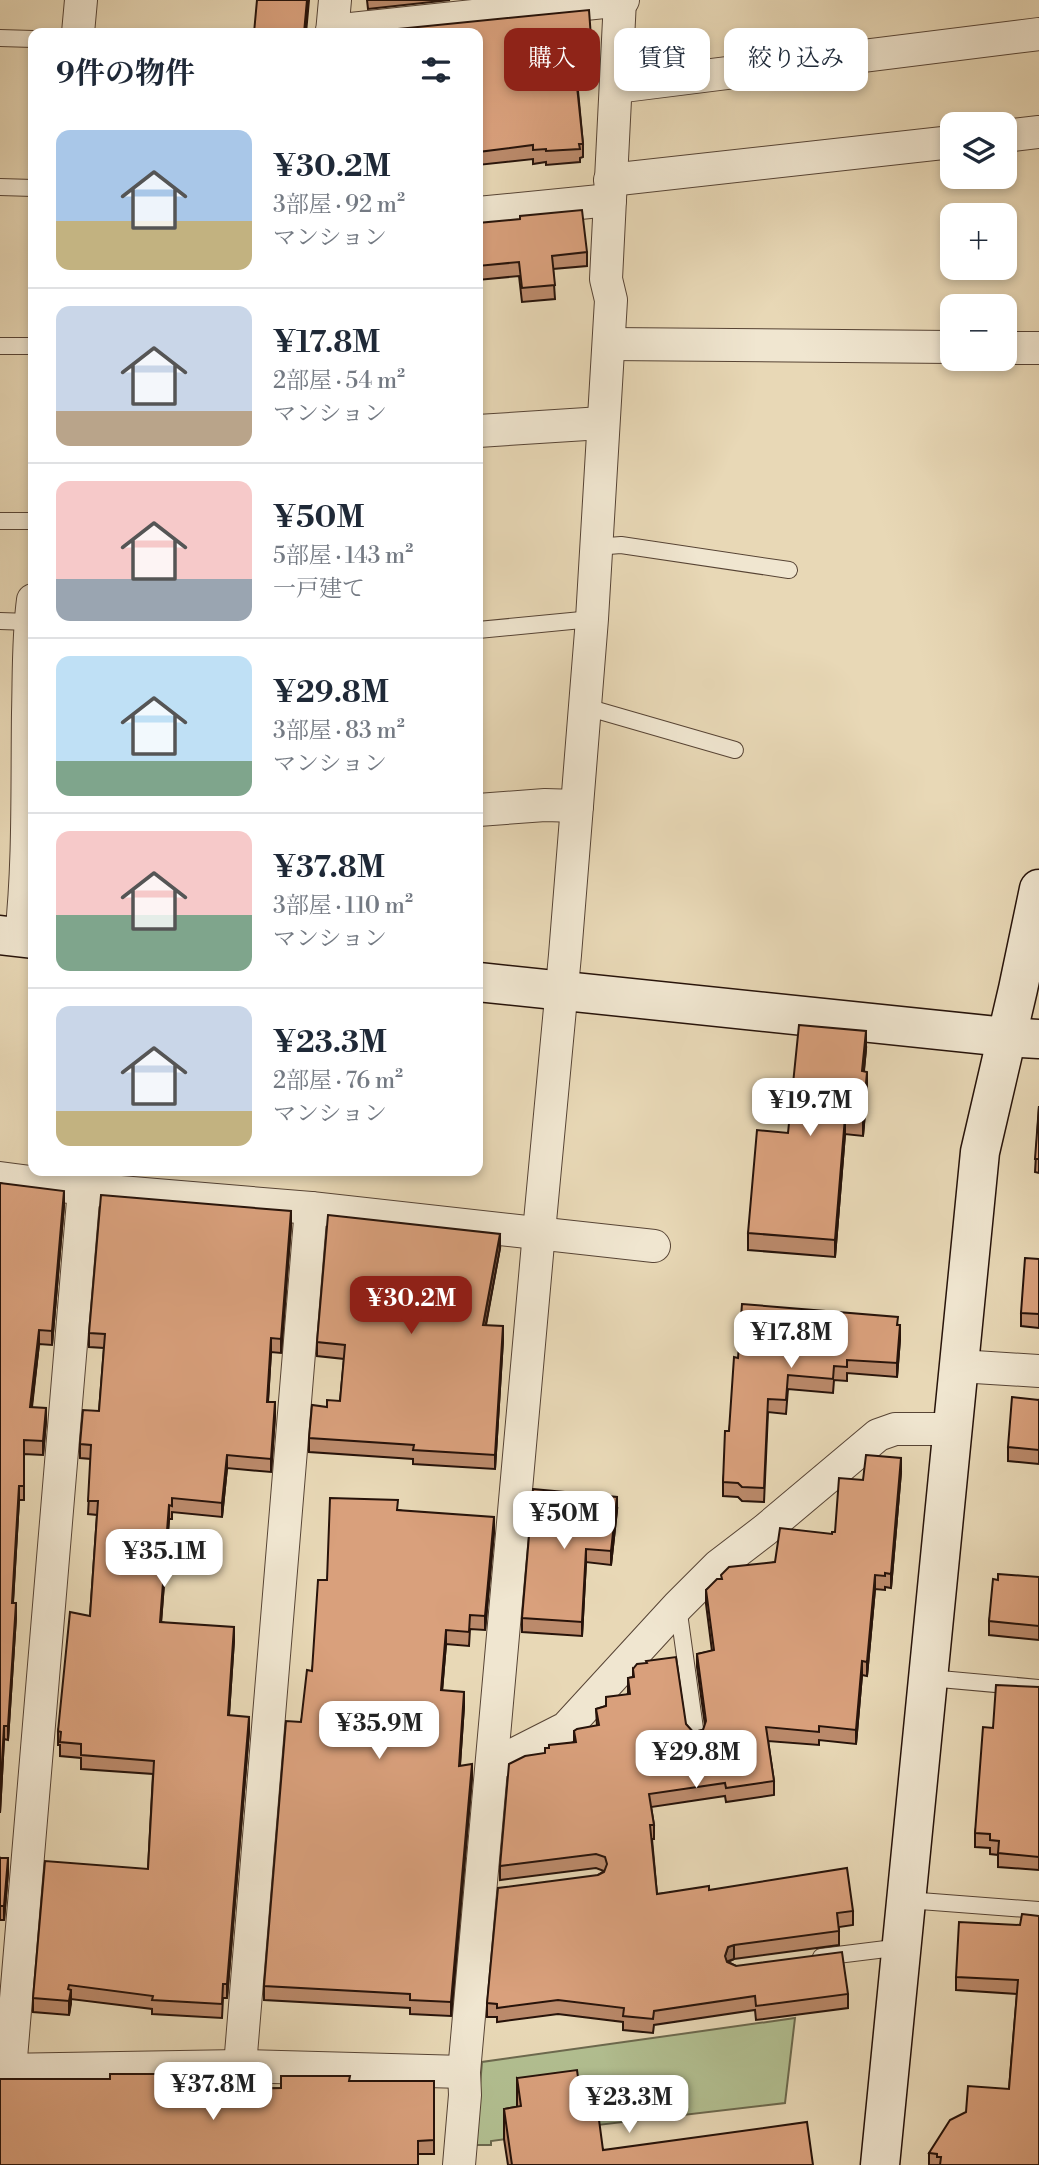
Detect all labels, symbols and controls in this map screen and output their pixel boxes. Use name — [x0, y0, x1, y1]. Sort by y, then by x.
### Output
chip: 購入 — [504, 28, 600, 91]
chip: 賃貸 — [614, 28, 710, 91]
chip: 絞り込み — [724, 28, 868, 91]
icon: filters — [417, 51, 455, 89]
text: 9件の物件 — [56, 55, 195, 93]
map controls — [940, 112, 1017, 371]
button: layers — [940, 112, 1017, 189]
text: ¥30.2M — [273, 148, 391, 186]
icon: home — [112, 158, 196, 242]
text: 3部屋 · 92 m² — [273, 191, 405, 219]
button: + — [940, 203, 1017, 280]
text: マンション — [273, 224, 387, 252]
button: − — [940, 294, 1017, 371]
text: ¥17.8M — [273, 324, 380, 362]
icon: home — [112, 334, 196, 418]
text: 2部屋 · 54 m² — [273, 367, 405, 395]
text: マンション — [273, 400, 387, 428]
text: ¥50M — [273, 499, 364, 537]
icon: home — [112, 509, 196, 593]
text: 5部屋 · 143 m² — [273, 542, 413, 570]
text: 一戸建て — [273, 575, 365, 603]
text: ¥29.8M — [273, 674, 389, 712]
icon: home — [112, 684, 196, 768]
text: 3部屋 · 83 m² — [273, 717, 405, 745]
text: マンション — [273, 750, 387, 778]
text: ¥37.8M — [273, 849, 385, 887]
icon: home — [112, 859, 196, 943]
text: 3部屋 · 110 m² — [273, 892, 413, 920]
text: マンション — [273, 925, 387, 953]
text: ¥23.3M — [273, 1024, 387, 1062]
icon: home — [112, 1034, 196, 1118]
text: 2部屋 · 76 m² — [273, 1067, 403, 1095]
pin: ¥19.7M — [753, 1078, 867, 1138]
text: ¥19.7M — [768, 1087, 852, 1115]
text: マンション — [273, 1100, 387, 1128]
pin: ¥30.2M — [354, 1276, 468, 1336]
text: ¥30.2M — [366, 1285, 456, 1313]
pin: ¥17.8M — [734, 1310, 848, 1370]
text: ¥17.8M — [750, 1319, 832, 1347]
pin: ¥50M — [523, 1492, 605, 1551]
text: ¥50M — [529, 1500, 599, 1528]
pin: ¥35.1M — [107, 1530, 221, 1589]
text: ¥35.1M — [122, 1538, 206, 1566]
pin: ¥35.9M — [322, 1702, 436, 1761]
text: ¥35.9M — [335, 1710, 423, 1738]
pin: ¥29.8M — [639, 1730, 753, 1790]
text: ¥29.8M — [652, 1739, 740, 1767]
pin: ¥37.8M — [156, 2062, 270, 2122]
text: ¥37.8M — [170, 2071, 256, 2099]
pin: ¥23.3M — [572, 2076, 686, 2135]
text: ¥23.3M — [585, 2084, 673, 2112]

